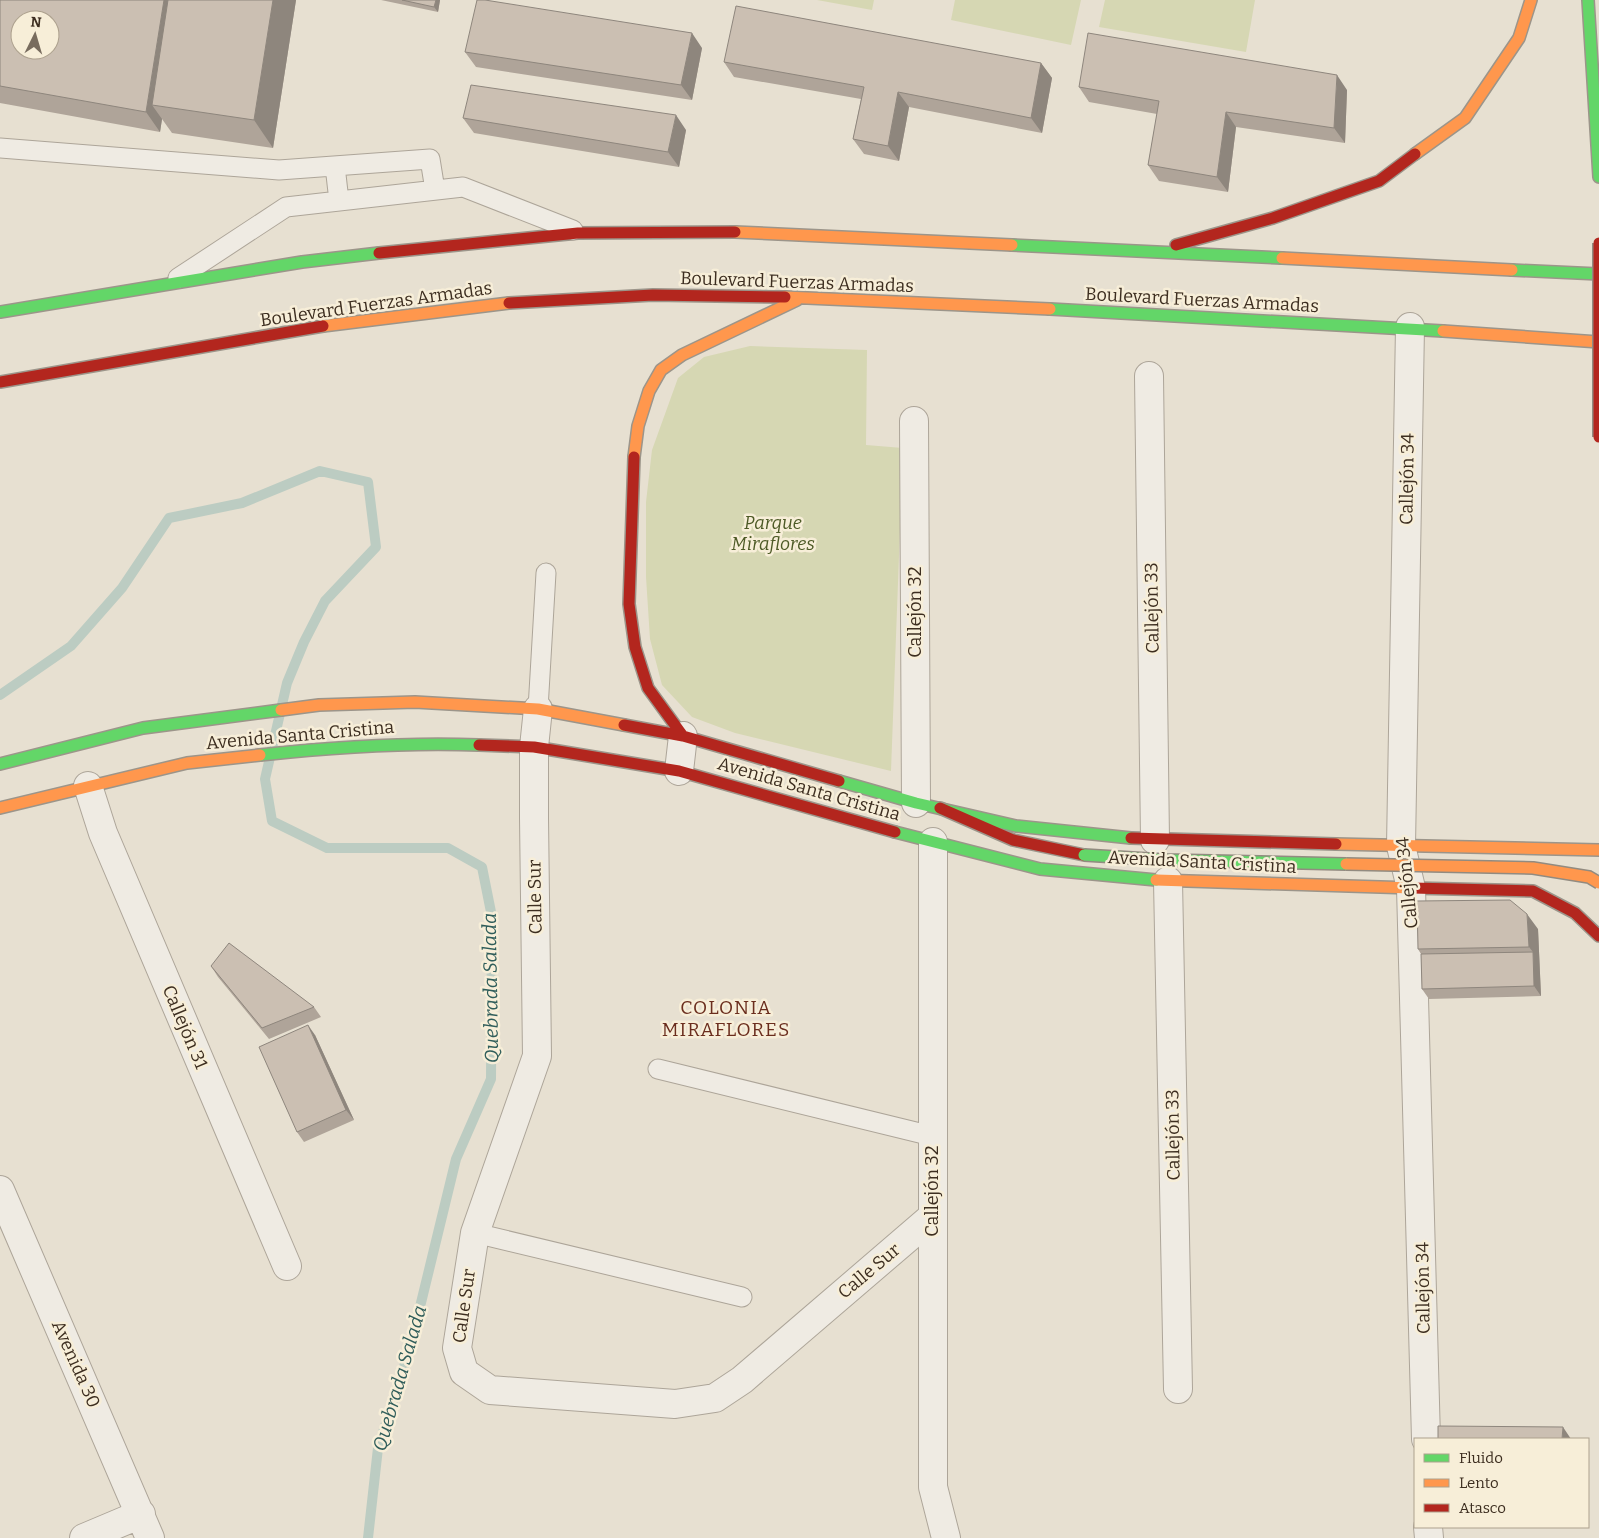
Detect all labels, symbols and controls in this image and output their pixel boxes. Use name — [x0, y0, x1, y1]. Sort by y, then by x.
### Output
north arrow — [10, 10, 60, 60]
text: N — [30, 14, 42, 32]
street label: Boulevard Fuerzas Armadas — [680, 267, 914, 297]
street label: Boulevard Fuerzas Armadas — [259, 277, 493, 331]
street label: Boulevard Fuerzas Armadas — [1085, 283, 1319, 317]
street label: Callejón 34 — [1395, 432, 1419, 525]
park label: Parque Miraflores — [731, 512, 815, 555]
street label: Callejón 33 — [1140, 562, 1164, 654]
street label: Callejón 32 — [904, 566, 926, 658]
street label: Avenida Santa Cristina — [205, 716, 395, 754]
street label: Avenida Santa Cristina — [715, 752, 903, 826]
street label: Callejón 34 — [1391, 836, 1423, 930]
street label: Avenida Santa Cristina — [1107, 846, 1297, 878]
street label: Calle Sur — [523, 860, 547, 934]
water label: Quebrada Salada — [478, 913, 503, 1063]
street label: Callejón 31 — [158, 982, 213, 1073]
district label: COLONIA MIRAFLORES — [662, 996, 790, 1041]
street label: Callejón 33 — [1161, 1089, 1185, 1181]
street label: Callejón 32 — [921, 1145, 943, 1237]
street label: Calle Sur — [833, 1239, 905, 1303]
street label: Callejón 34 — [1411, 1241, 1435, 1334]
street label: Calle Sur — [448, 1268, 480, 1344]
water label: Quebrada Salada — [368, 1303, 431, 1454]
street label: Avenida 30 — [47, 1317, 105, 1411]
legend — [1414, 1438, 1589, 1528]
text: Fluido — [1459, 1449, 1503, 1467]
text: Lento — [1459, 1474, 1499, 1492]
text: Atasco — [1459, 1499, 1506, 1517]

